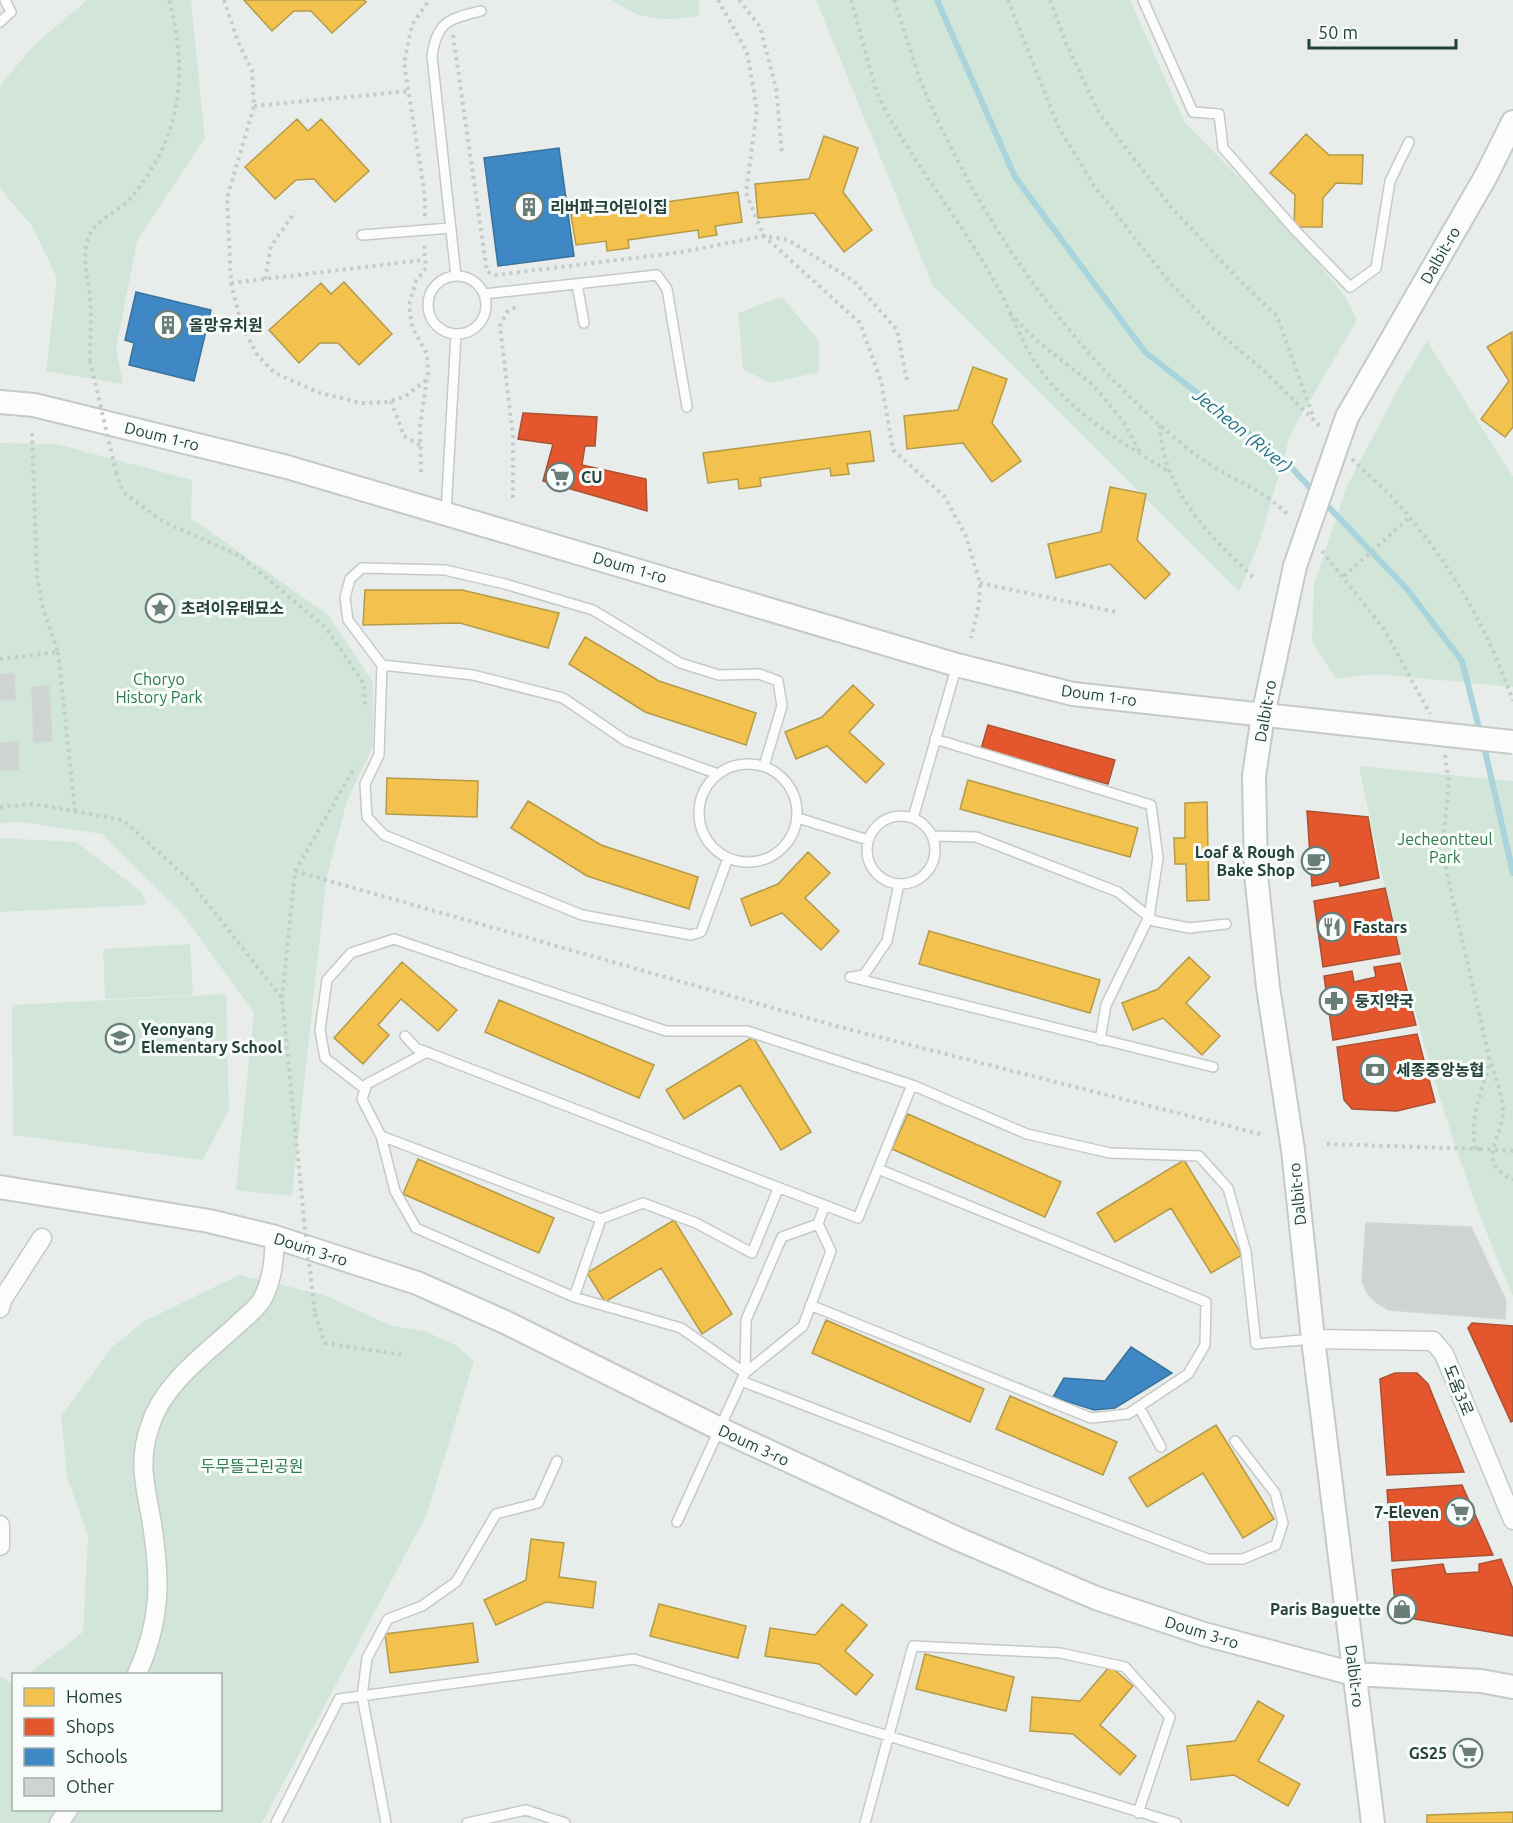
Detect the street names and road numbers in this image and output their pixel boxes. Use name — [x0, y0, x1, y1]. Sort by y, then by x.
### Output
street label: Dalbit-ro — [1416, 223, 1464, 287]
street label: Doum 1-ro — [123, 418, 201, 454]
street label: Doum 1-ro — [591, 548, 669, 586]
street label: Dalbit-ro — [1251, 678, 1279, 744]
street label: Doum 1-ro — [1060, 681, 1138, 709]
street label: Dalbit-ro — [1285, 1162, 1309, 1226]
street label: Doum 3-ro — [272, 1229, 350, 1269]
street label: 도움3로 — [1441, 1362, 1477, 1418]
street label: Doum 3-ro — [716, 1421, 792, 1469]
street label: Doum 3-ro — [1163, 1612, 1241, 1652]
street label: Dalbit-ro — [1342, 1644, 1368, 1708]

